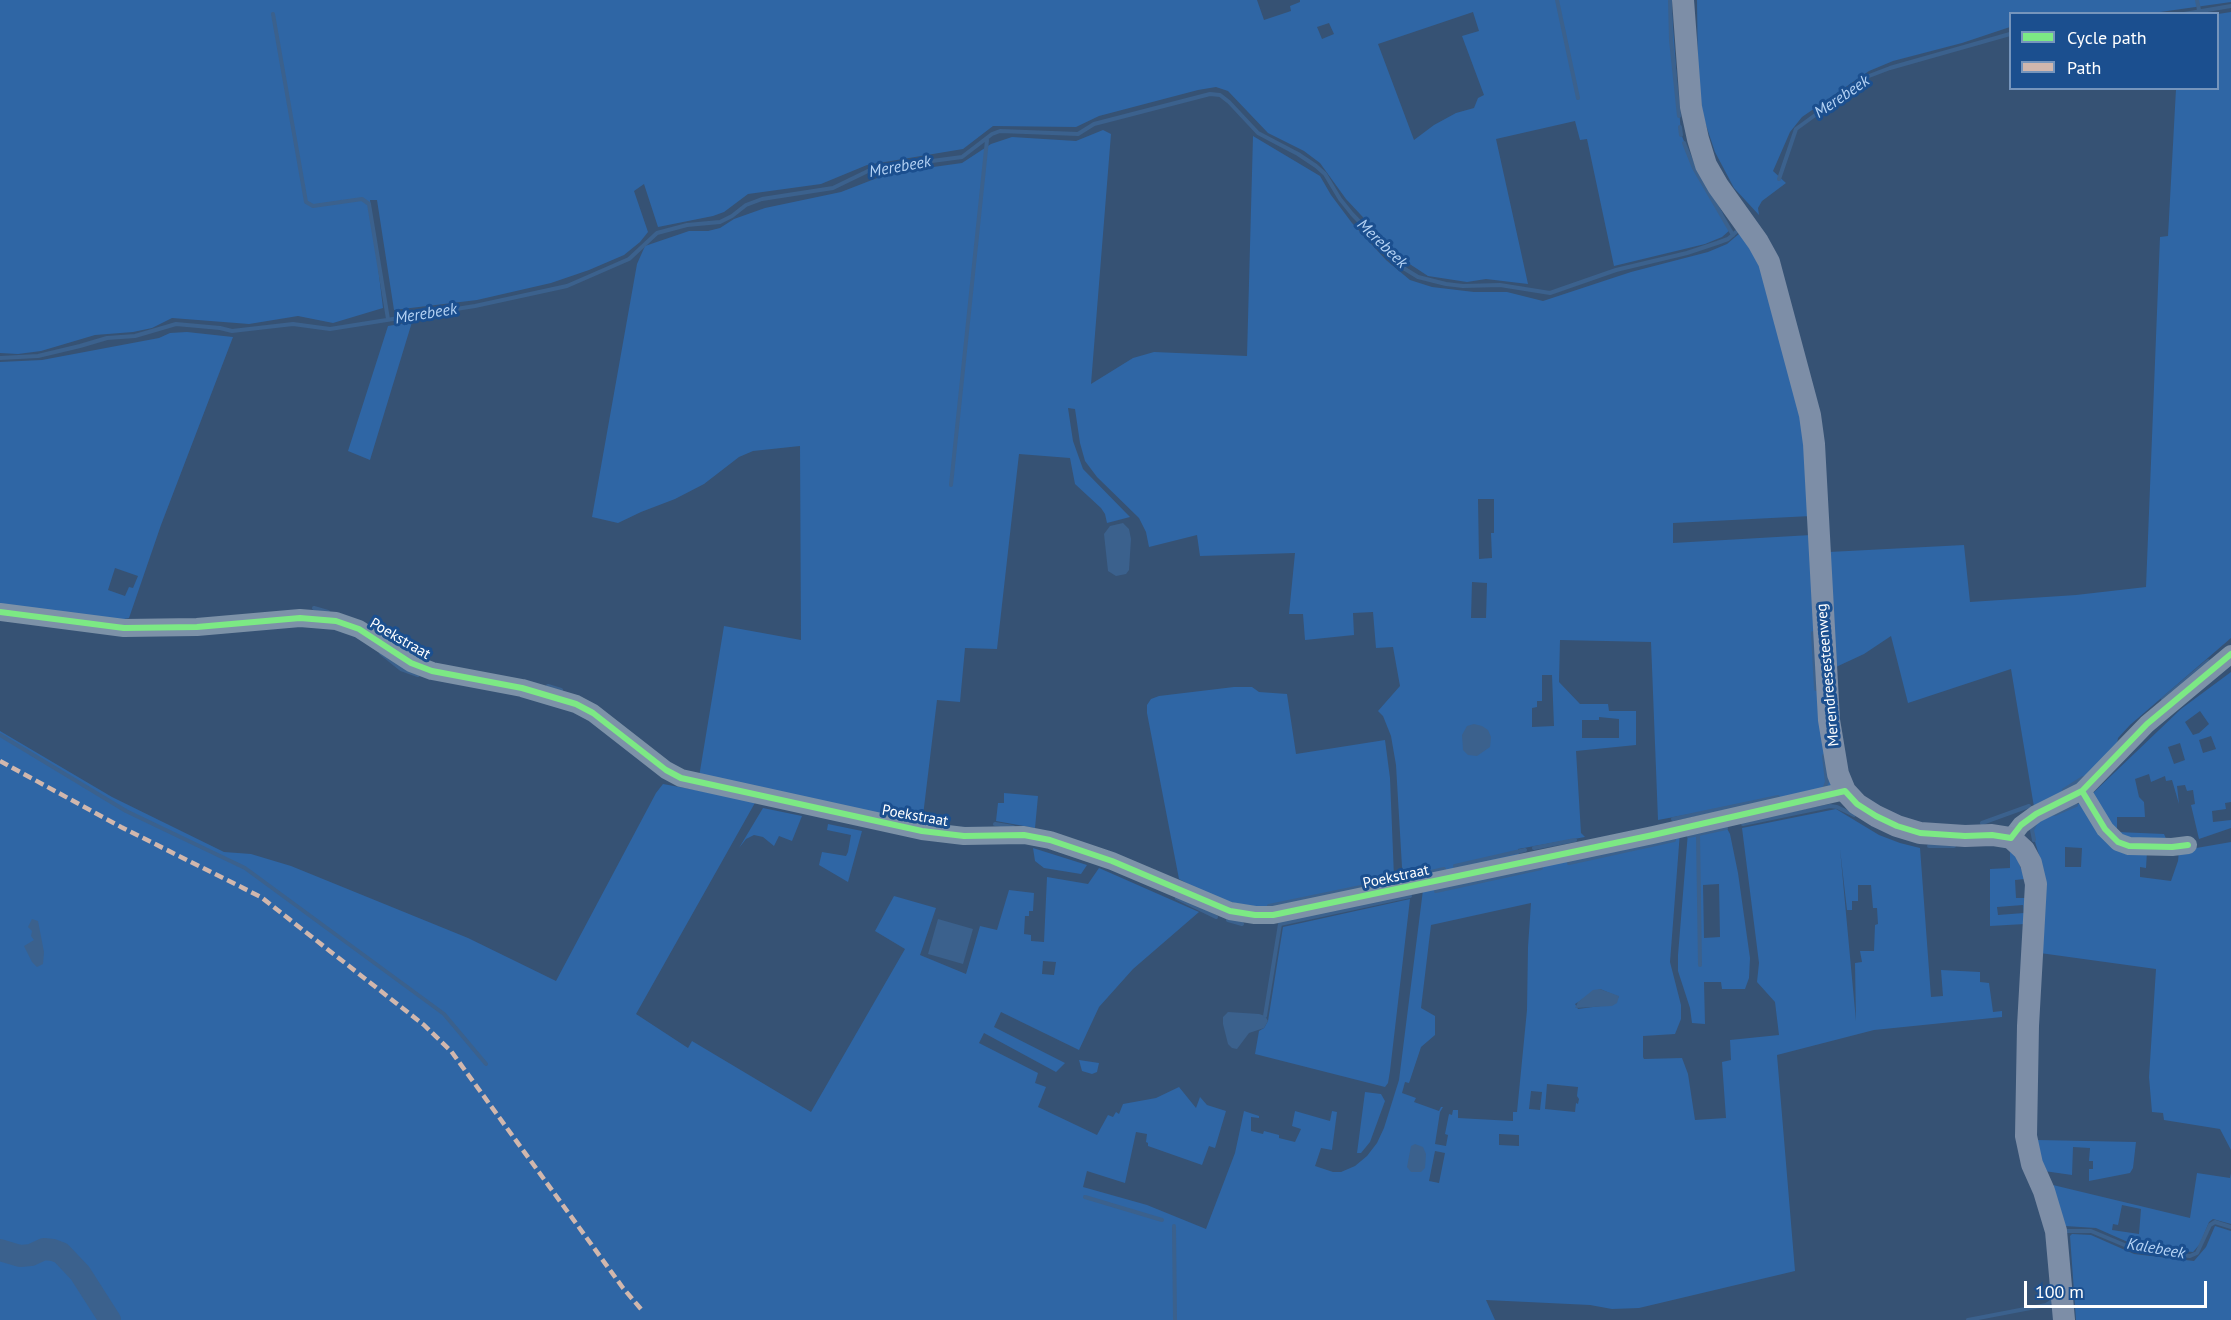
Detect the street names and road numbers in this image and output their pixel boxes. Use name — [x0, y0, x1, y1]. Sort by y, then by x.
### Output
street label: Merendreesesteenweg — [1813, 603, 1843, 747]
street label: Poekstraat — [366, 614, 434, 664]
street label: Poekstraat — [880, 801, 950, 831]
street label: Poekstraat — [1361, 861, 1431, 893]

